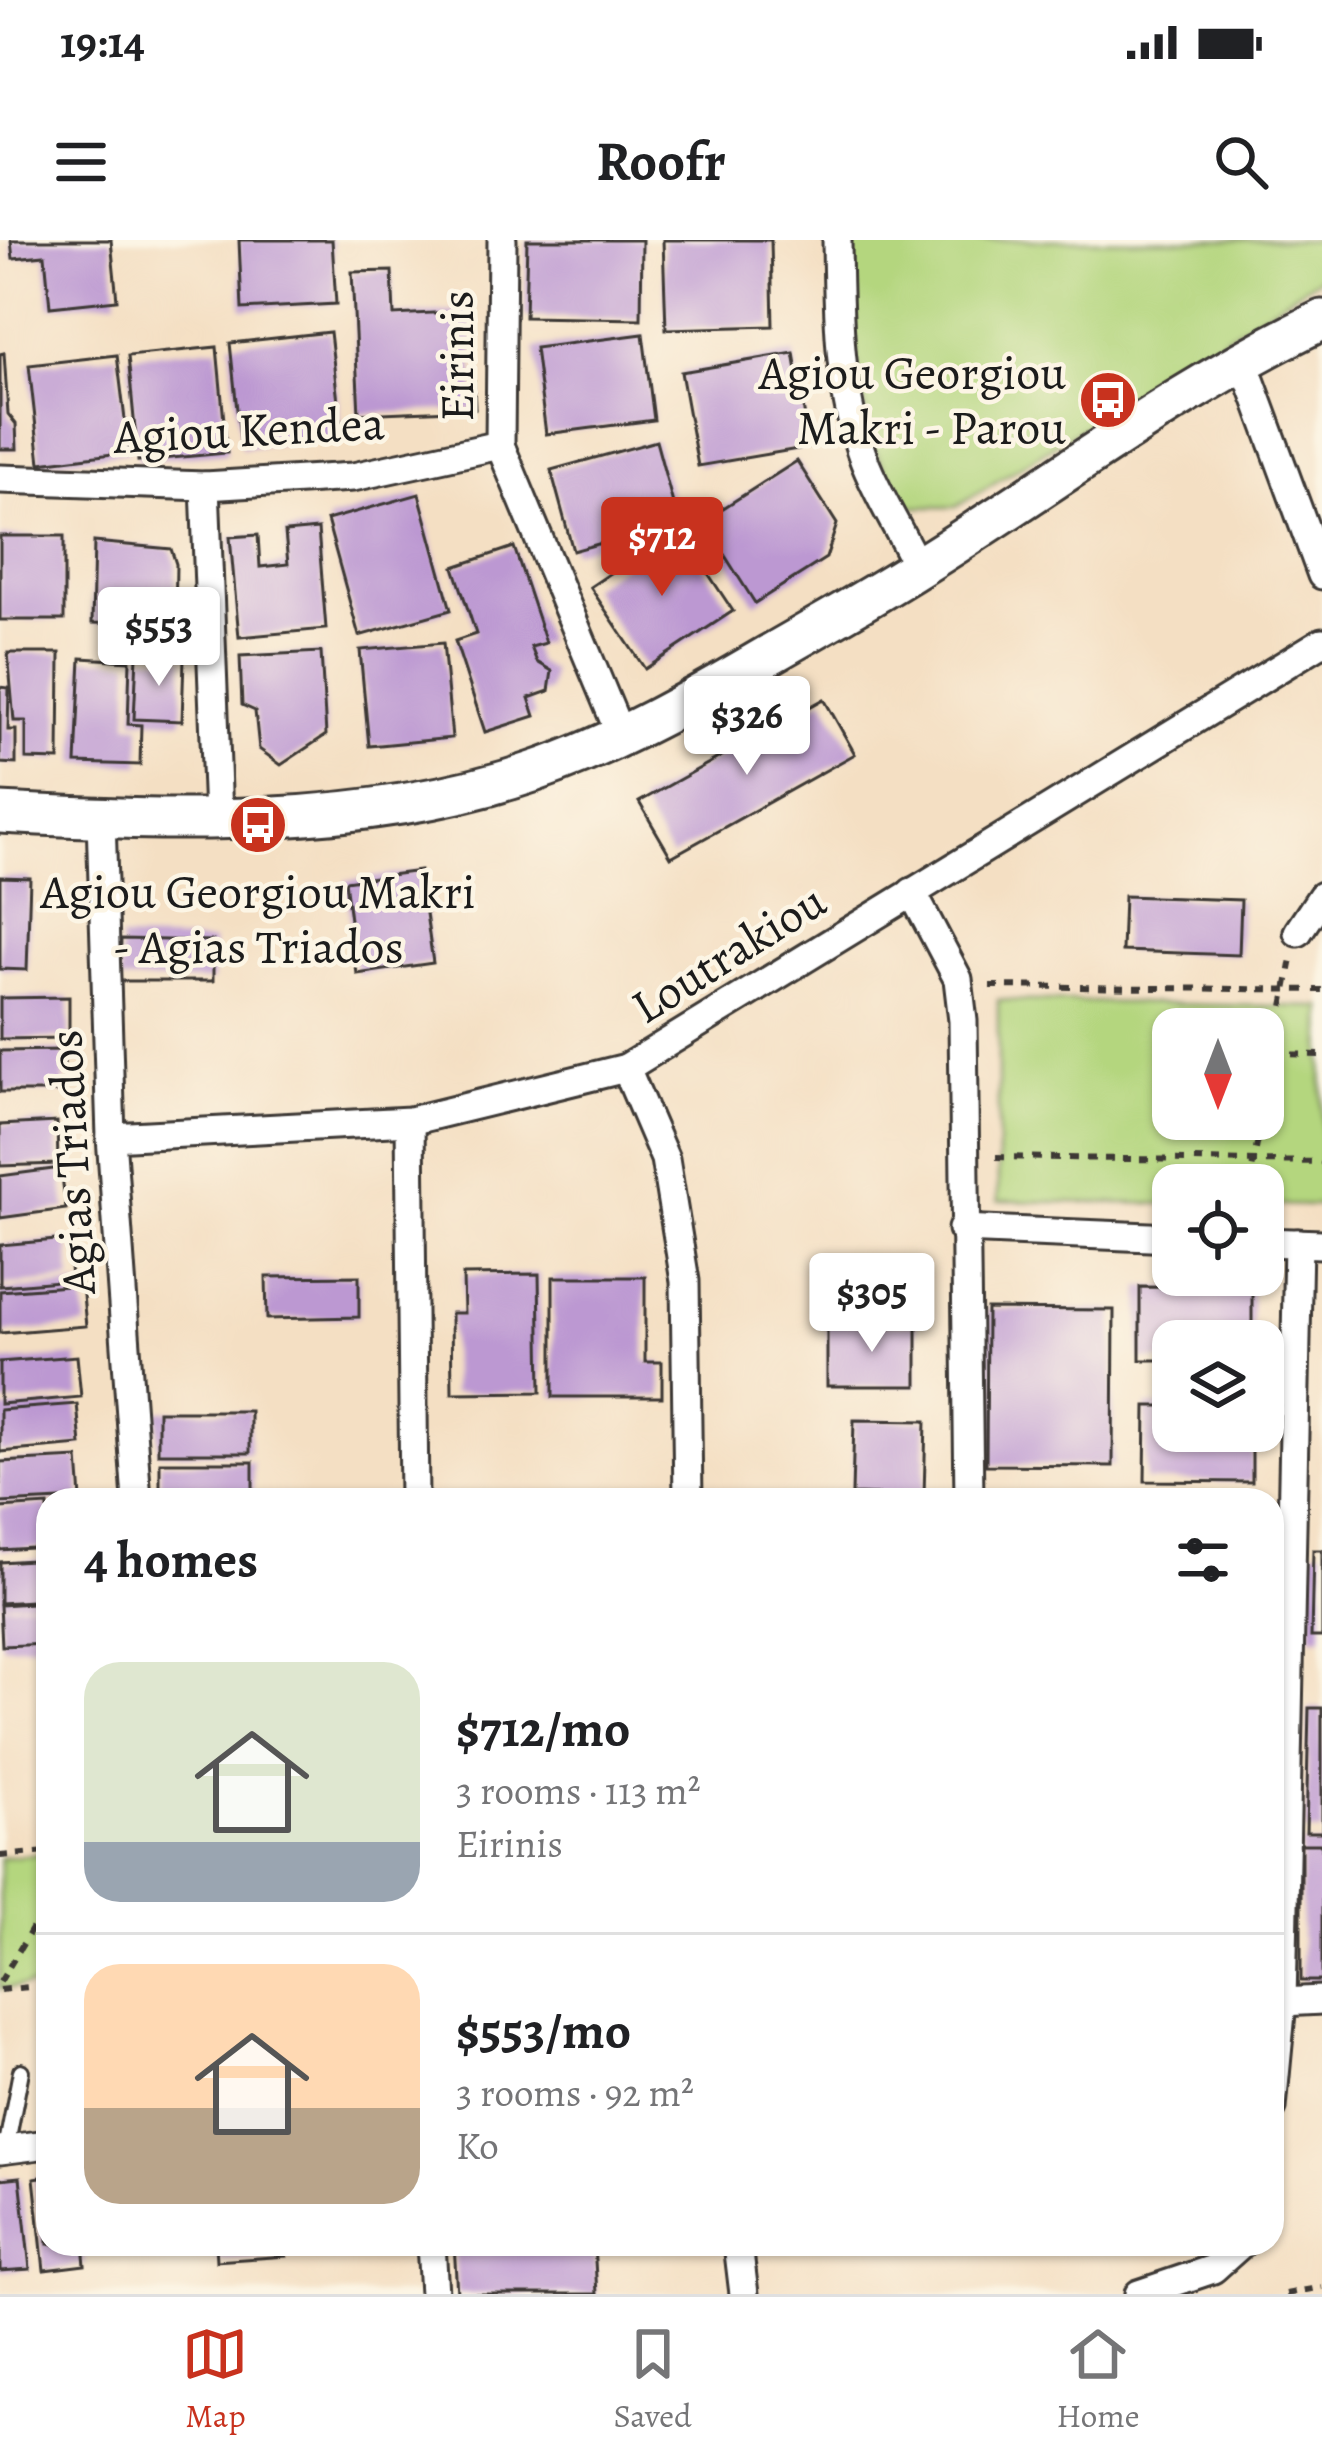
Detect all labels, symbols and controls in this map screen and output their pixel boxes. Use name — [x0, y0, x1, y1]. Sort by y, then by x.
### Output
text: 19:14 — [60, 11, 145, 73]
text: Roofr — [596, 125, 726, 199]
icon: menu — [48, 129, 114, 195]
icon: search — [1208, 129, 1274, 195]
street label: Eirinis — [424, 290, 490, 422]
place label: Agiou Georgiou Makri - Parou — [758, 340, 1066, 461]
bus stop icon: Agiou Georgiou Makri - Parou — [1077, 369, 1139, 431]
street label: Agiou Kendea — [111, 390, 387, 470]
pin: $712 — [591, 497, 733, 599]
text: $712 — [628, 509, 696, 562]
pin: $553 — [88, 587, 230, 689]
text: $553 — [125, 599, 193, 652]
pin: $326 — [676, 676, 818, 778]
text: $326 — [711, 688, 783, 741]
bus stop icon: Agiou Georgiou Makri - Agias Triados — [227, 794, 289, 856]
place label: Agiou Georgiou Makri - Agias Triados — [39, 859, 476, 980]
street label: Loutrakiou — [619, 868, 838, 1039]
north arrow — [1152, 1008, 1284, 1140]
map controls — [1152, 1008, 1284, 1452]
street label: Agias Triados — [32, 1028, 112, 1297]
button: locate — [1152, 1164, 1284, 1296]
pin: $305 — [801, 1253, 943, 1355]
text: $305 — [836, 1265, 908, 1318]
button: layers — [1152, 1320, 1284, 1452]
text: 4 homes — [84, 1525, 258, 1595]
icon: filters — [1170, 1527, 1236, 1593]
text: $712/mo — [456, 1694, 630, 1764]
icon: home — [180, 1710, 324, 1854]
text: 3 rooms · 113 m² — [456, 1764, 701, 1817]
text: Eirinis — [456, 1817, 563, 1870]
text: $553/mo — [456, 1996, 631, 2066]
icon: home — [180, 2012, 324, 2156]
text: 3 rooms · 92 m² — [456, 2066, 694, 2119]
text: Ko — [456, 2119, 499, 2172]
tab: Map — [182, 2321, 248, 2438]
tab: Saved — [613, 2321, 692, 2438]
tab: Home — [1057, 2321, 1140, 2438]

